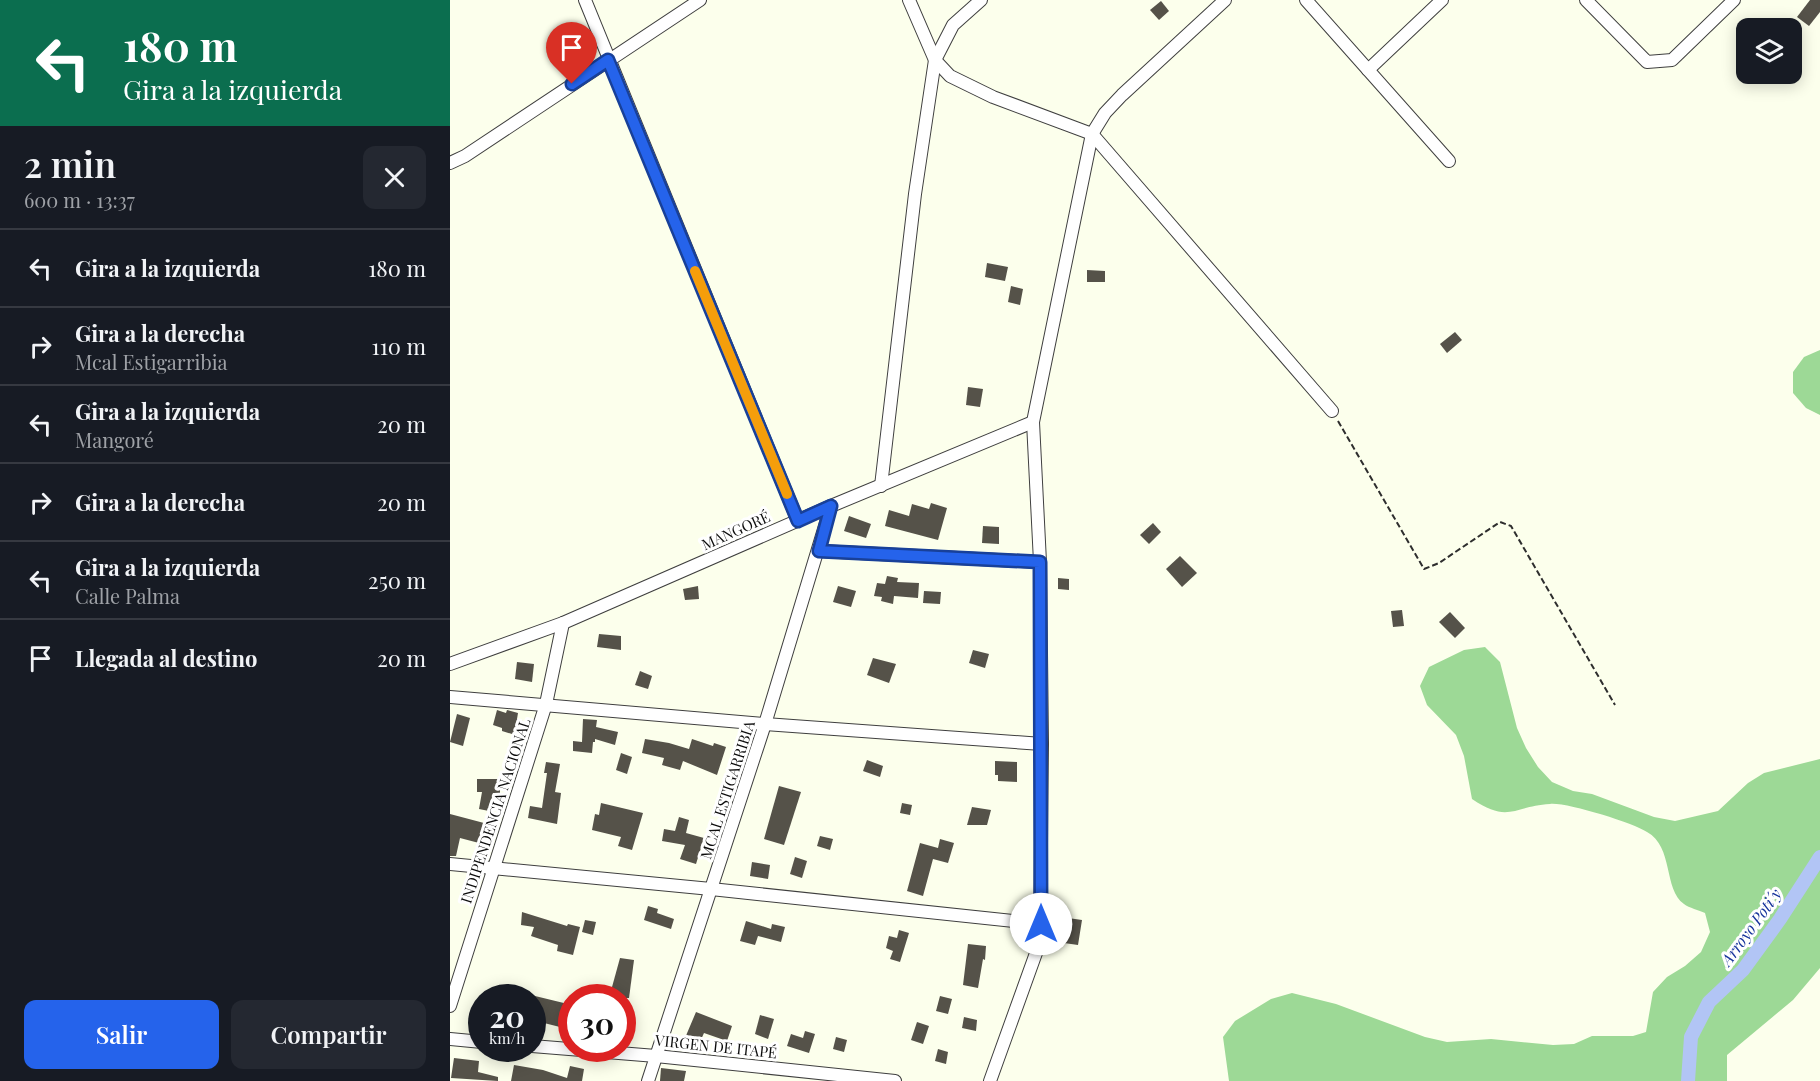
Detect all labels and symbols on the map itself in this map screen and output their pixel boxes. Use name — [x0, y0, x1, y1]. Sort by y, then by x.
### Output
pin — [546, 22, 597, 84]
street label: MANGORÉ — [698, 506, 773, 554]
street label: INDIPENDENCIA NACIONAL — [456, 715, 535, 906]
street label: MCAL ESTIGARRIBIA — [695, 717, 759, 861]
water label: Arroyo Poti´y — [1714, 884, 1786, 971]
position arrow — [1009, 892, 1073, 956]
speed limit sign: 30 — [558, 984, 636, 1062]
street label: VIRGEN DE ITAPÉ — [653, 1030, 778, 1062]

